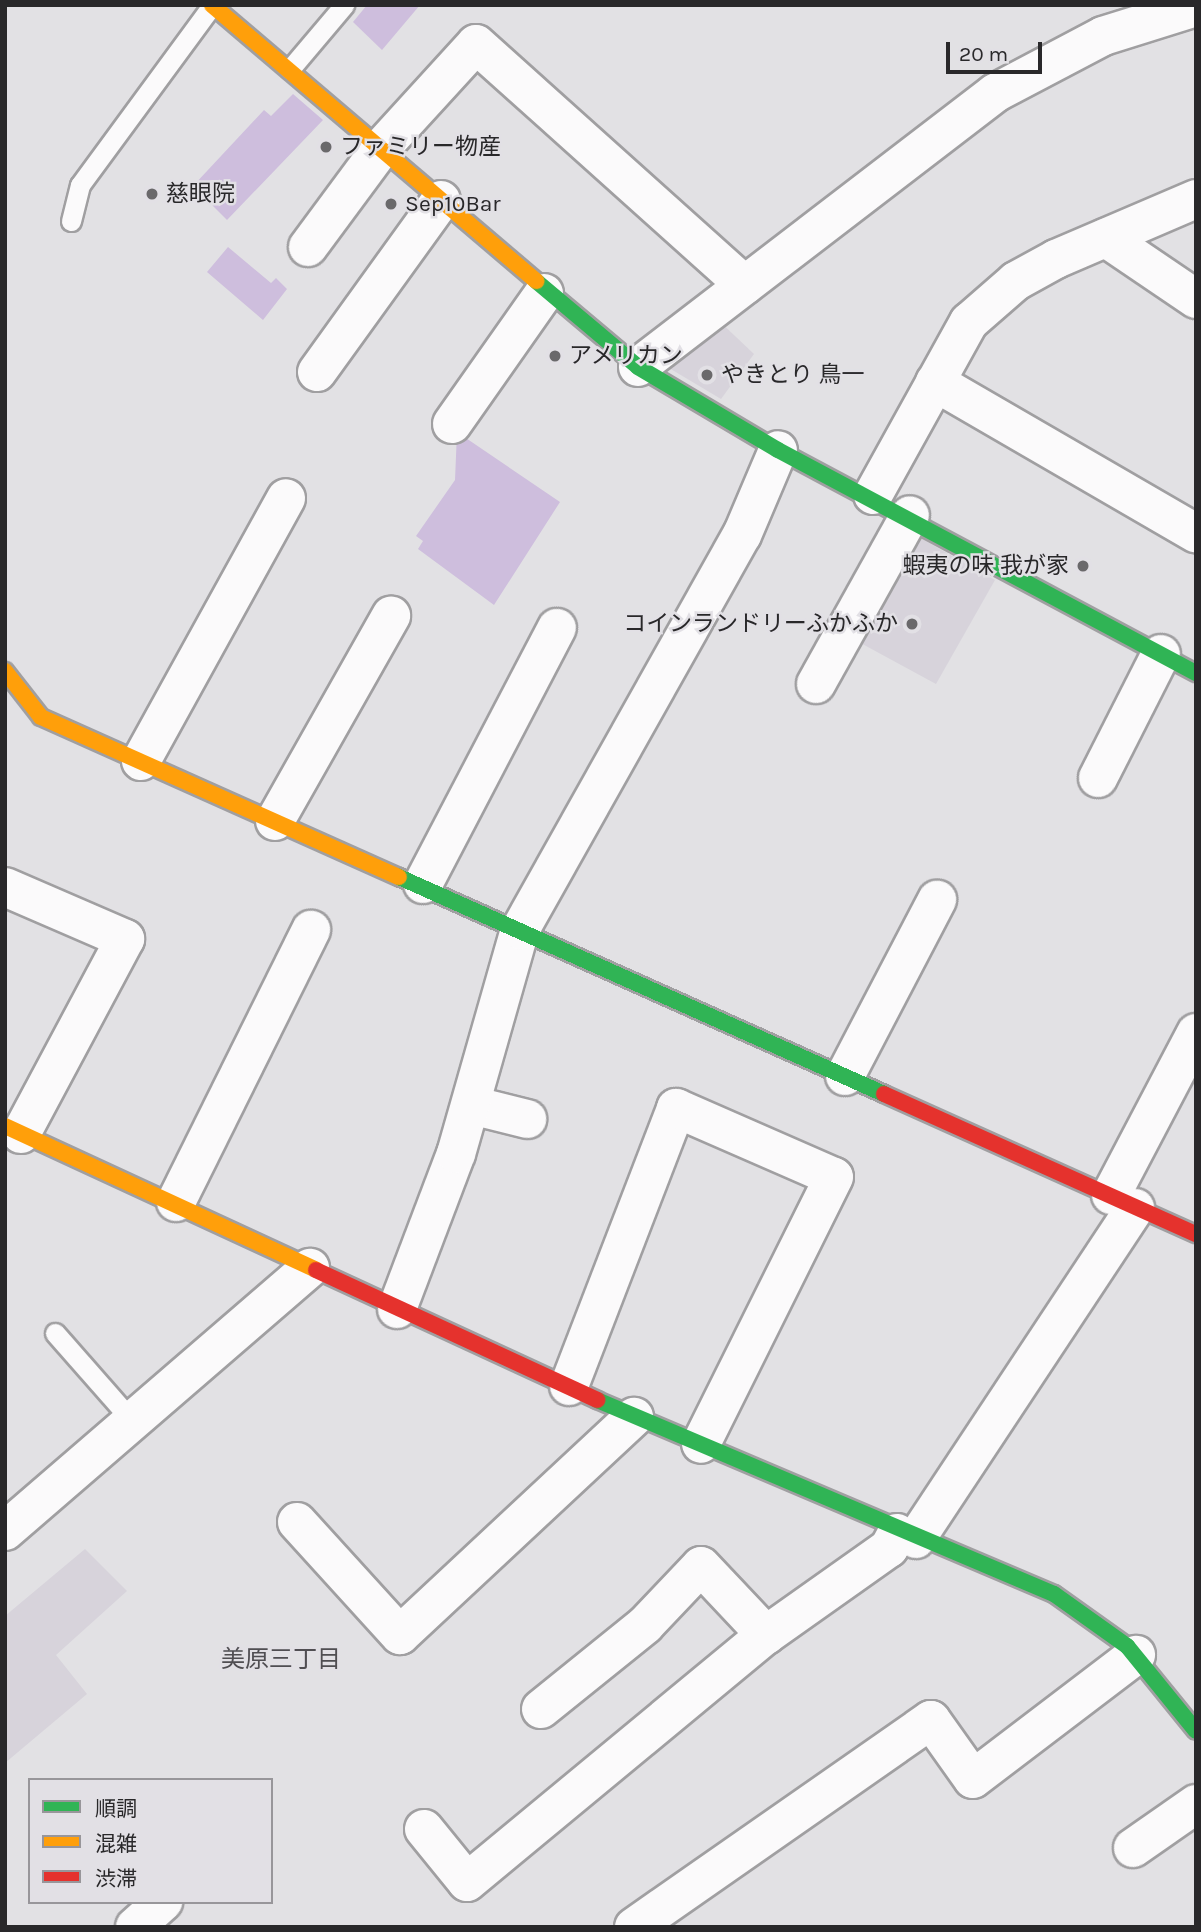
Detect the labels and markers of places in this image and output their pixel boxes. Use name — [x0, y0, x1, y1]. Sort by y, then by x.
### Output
place label: ファミリー物産 — [340, 133, 501, 161]
marker: ファミリー物産 — [318, 139, 334, 155]
place label: 慈眼院 — [166, 180, 235, 208]
marker: 慈眼院 — [144, 186, 160, 202]
place label: Sep10Bar — [405, 190, 501, 218]
marker: Sep10Bar — [383, 196, 399, 212]
place label: アメリカン — [569, 342, 684, 370]
marker: アメリカン — [547, 348, 563, 364]
place label: やきとり 鳥一 — [721, 361, 864, 389]
marker: やきとり 鳥一 — [699, 367, 715, 383]
place label: 蝦夷の味 我が家 — [903, 552, 1069, 580]
marker: 蝦夷の味 我が家 — [1075, 558, 1091, 574]
place label: コインランドリーふかふか — [622, 610, 898, 638]
marker: コインランドリーふかふか — [904, 616, 920, 632]

